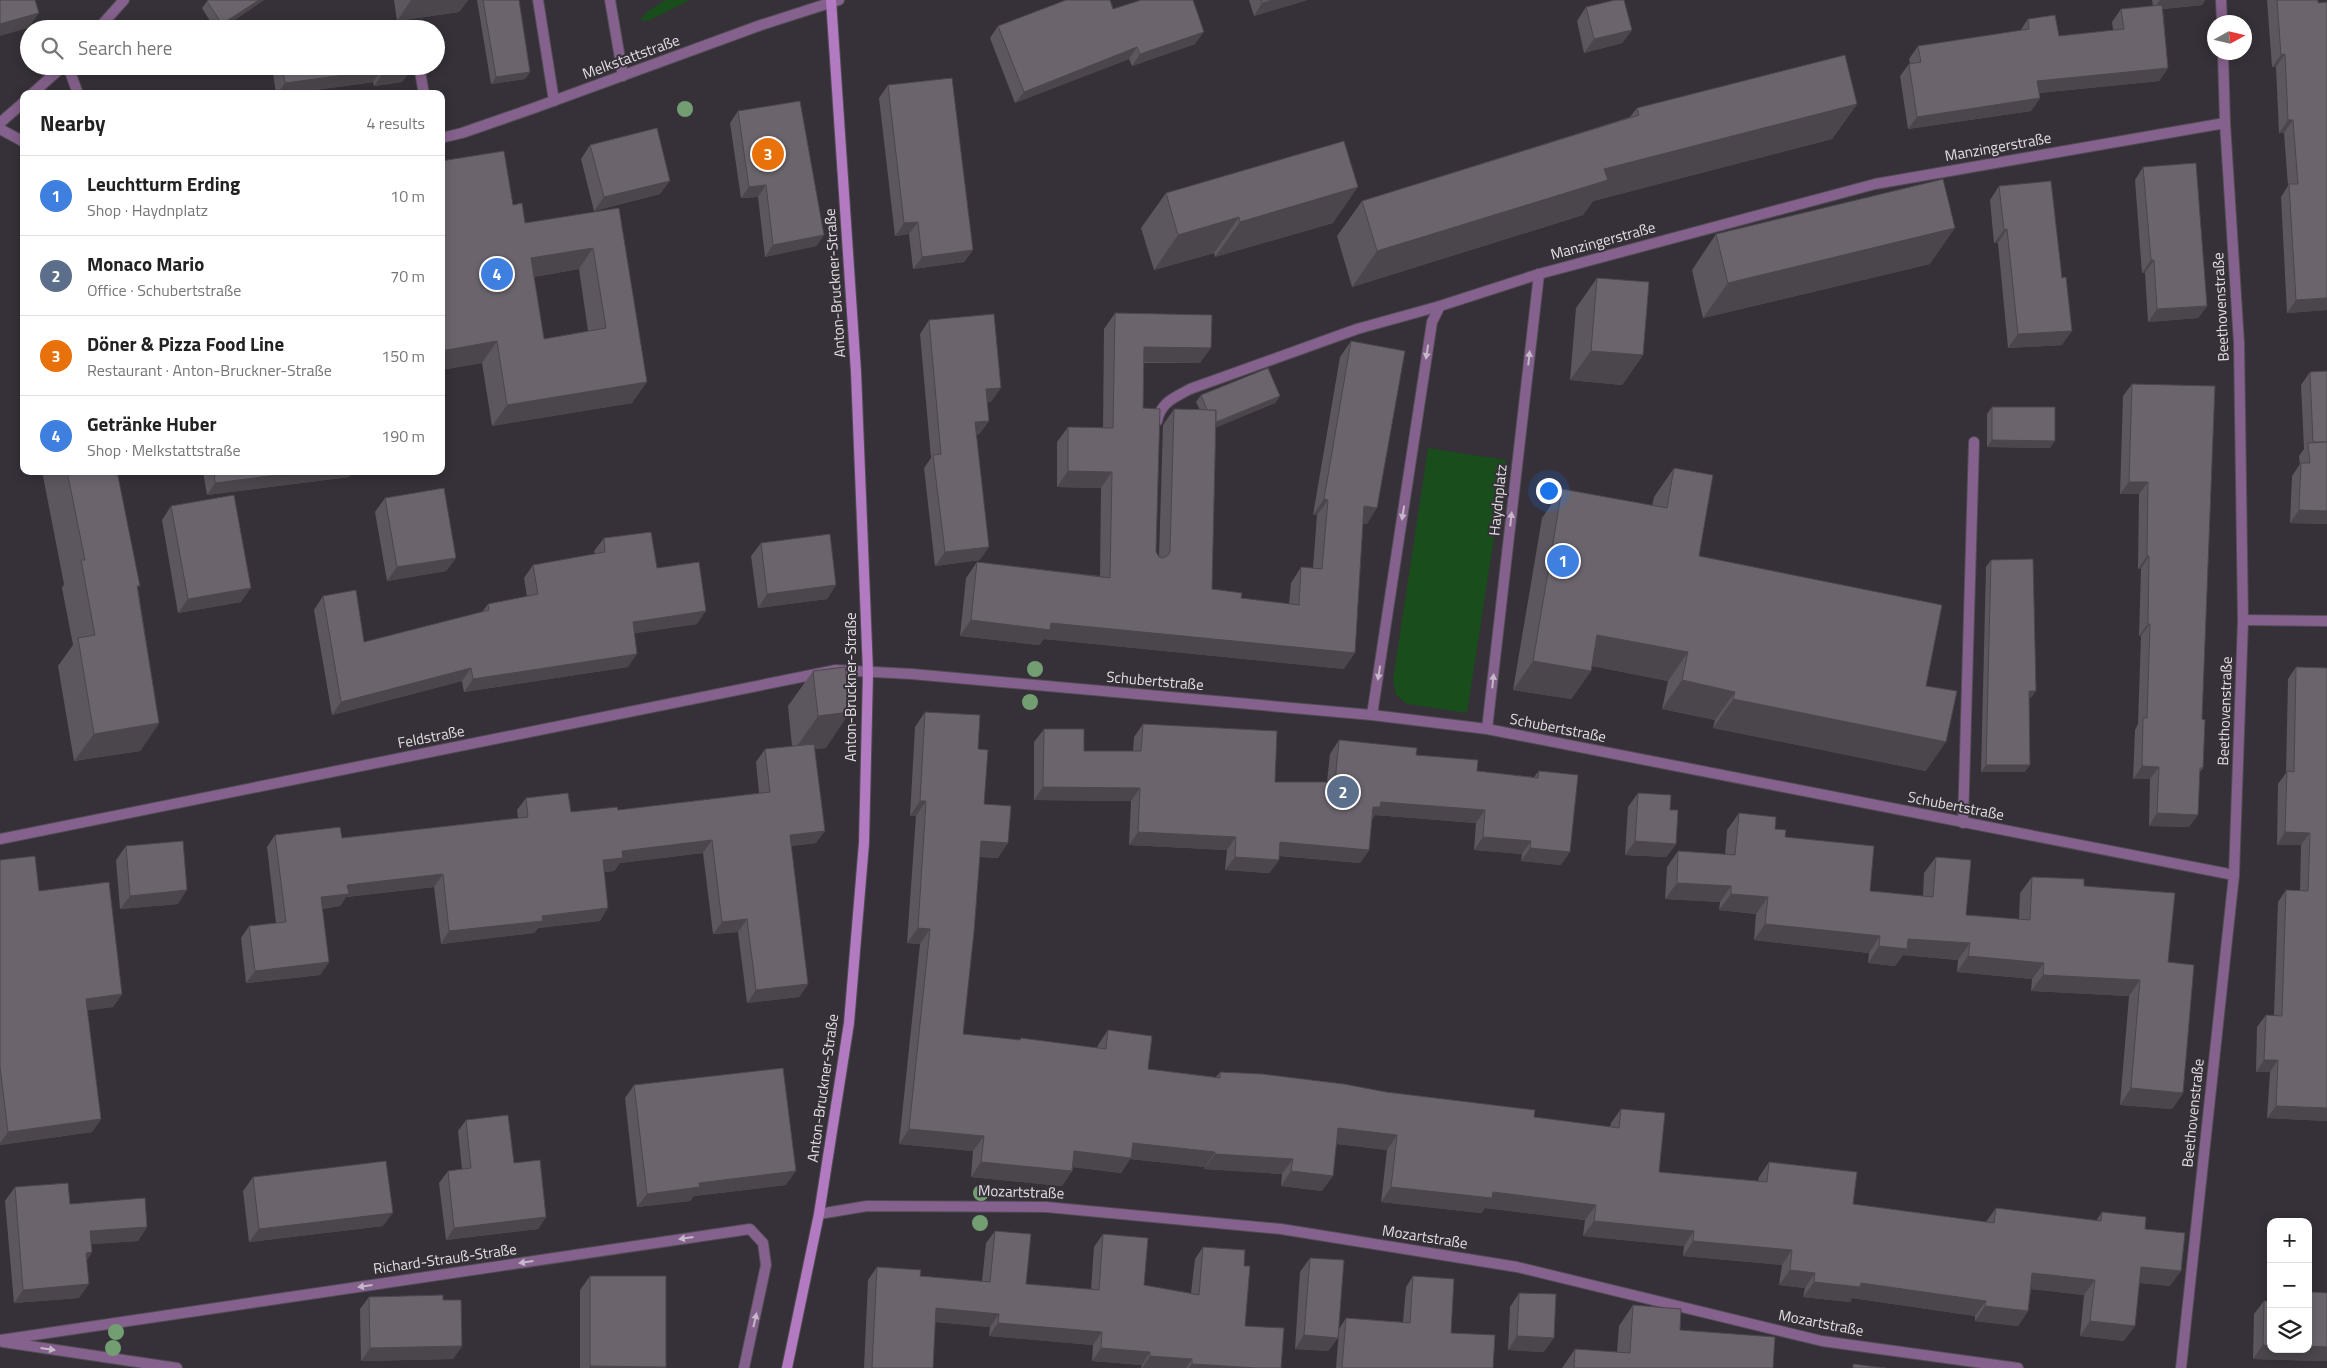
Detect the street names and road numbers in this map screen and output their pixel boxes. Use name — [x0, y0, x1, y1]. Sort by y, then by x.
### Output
street label: Melkstattstraße — [579, 28, 683, 85]
street label: Manzingerstraße — [1943, 126, 2053, 167]
street label: Anton-Bruckner-Straße — [818, 208, 851, 358]
street label: Manzingerstraße — [1548, 215, 1658, 266]
street label: Beethovenstraße — [2206, 252, 2235, 362]
street label: Haydnplatz — [1482, 463, 1513, 537]
street label: Anton-Bruckner-Straße — [839, 612, 862, 762]
street label: Beethovenstraße — [2211, 656, 2238, 766]
street label: Schubertstraße — [1105, 665, 1205, 696]
street label: Schubertstraße — [1508, 707, 1608, 748]
street label: Feldstraße — [395, 719, 466, 754]
street label: Schubertstraße — [1906, 785, 2006, 826]
street label: Anton-Bruckner-Straße — [801, 1012, 844, 1163]
street label: Beethovenstraße — [2175, 1057, 2210, 1168]
street label: Mozartstraße — [977, 1179, 1065, 1204]
street label: Mozartstraße — [1381, 1218, 1470, 1255]
street label: Richard-Strauß-Straße — [372, 1237, 518, 1280]
street label: Mozartstraße — [1777, 1303, 1866, 1342]

